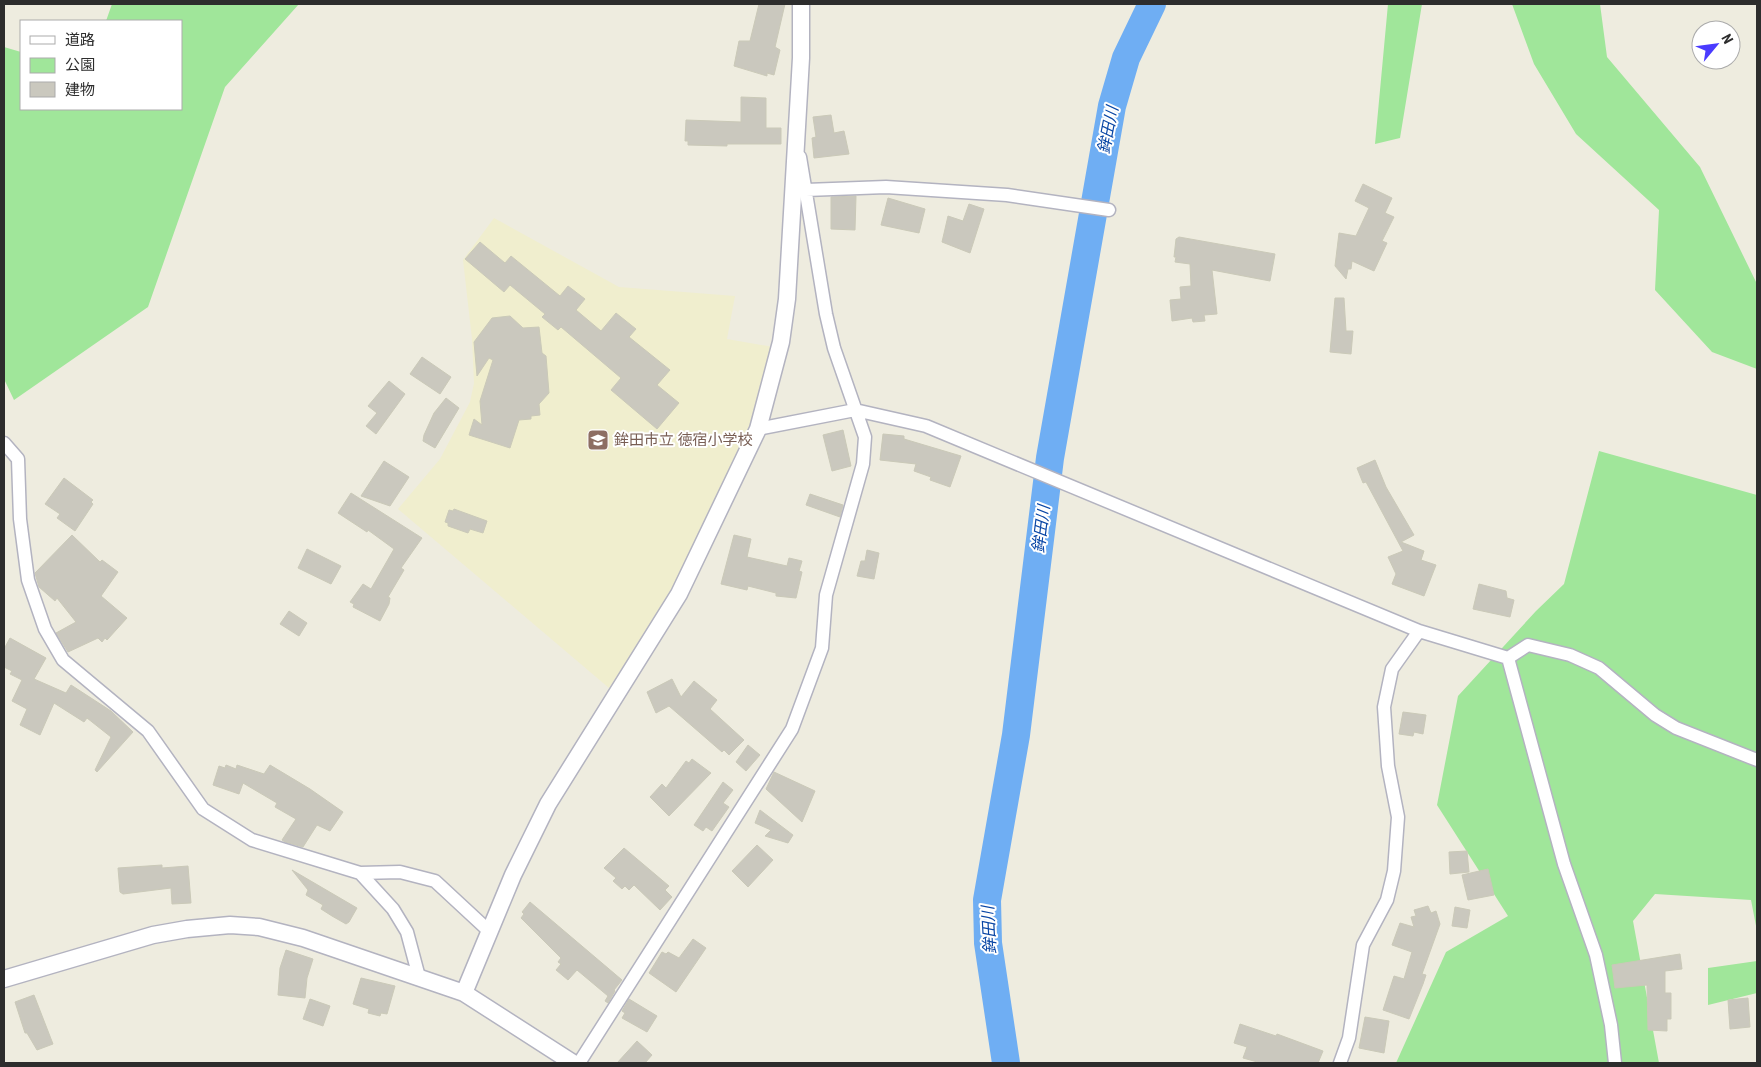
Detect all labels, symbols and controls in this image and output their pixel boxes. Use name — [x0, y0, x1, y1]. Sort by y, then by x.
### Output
legend — [20, 20, 182, 110]
north arrow — [1691, 20, 1741, 70]
text: 道路 — [65, 31, 95, 49]
text: N — [1718, 31, 1736, 46]
text: 公園 — [65, 56, 95, 74]
text: 建物 — [65, 81, 95, 99]
water label: 鉾田川 — [1094, 103, 1122, 155]
school or university icon: 鉾田市立 徳宿小学校 — [586, 428, 610, 452]
place label: 鉾田市立 徳宿小学校 — [614, 431, 752, 449]
water label: 鉾田川 — [1029, 502, 1054, 554]
water label: 鉾田川 — [978, 904, 1000, 954]

